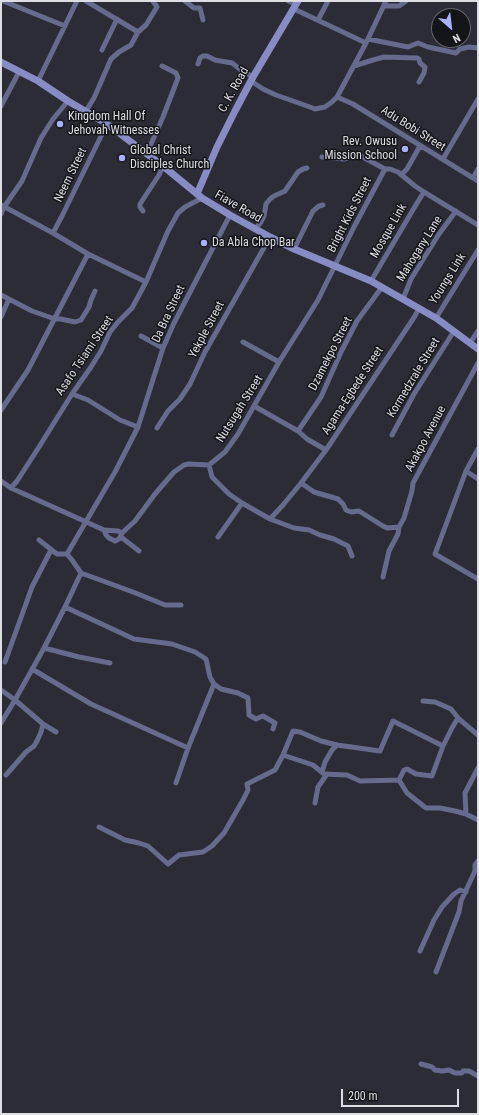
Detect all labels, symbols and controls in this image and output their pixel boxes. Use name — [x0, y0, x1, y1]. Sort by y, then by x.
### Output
north arrow — [431, 8, 471, 48]
text: N — [450, 31, 462, 45]
street label: C. K. Road — [216, 65, 252, 115]
street label: Adu Bobi Street — [378, 103, 448, 155]
place label: Kingdom Hall Of Jehovah Witnesses — [68, 110, 159, 138]
marker: Kingdom Hall Of Jehovah Witnesses — [55, 119, 65, 129]
place label: Rev. Owusu Mission School — [325, 135, 397, 163]
place label: Global Christ Disciples Church — [130, 144, 209, 172]
marker: Rev. Owusu Mission School — [400, 144, 410, 154]
street label: Neem Street — [52, 146, 90, 204]
marker: Global Christ Disciples Church — [117, 153, 127, 163]
street label: Bright Kids Street — [325, 175, 375, 255]
street label: Fiave Road — [212, 188, 264, 226]
street label: Mosque Link — [368, 201, 410, 261]
street label: Mahogany Lane — [394, 213, 446, 285]
place label: Da Abla Chop Bar — [212, 236, 295, 250]
marker: Da Abla Chop Bar — [199, 238, 209, 248]
street label: Youngs Link — [427, 251, 469, 307]
street label: Da Bra Street — [149, 283, 189, 345]
street label: Yekple Street — [186, 299, 228, 361]
street label: Asafo Tsiami Street — [53, 313, 117, 399]
street label: Dzamekpo Street — [306, 315, 356, 393]
street label: Kormedzrale Street — [385, 336, 443, 420]
street label: Agama-Egbede Street — [319, 344, 387, 438]
street label: Nutsugah Street — [214, 373, 266, 445]
street label: Akakpo Avenue — [403, 404, 449, 474]
scale bar — [343, 1081, 461, 1107]
text: 200 m — [348, 1089, 378, 1103]

